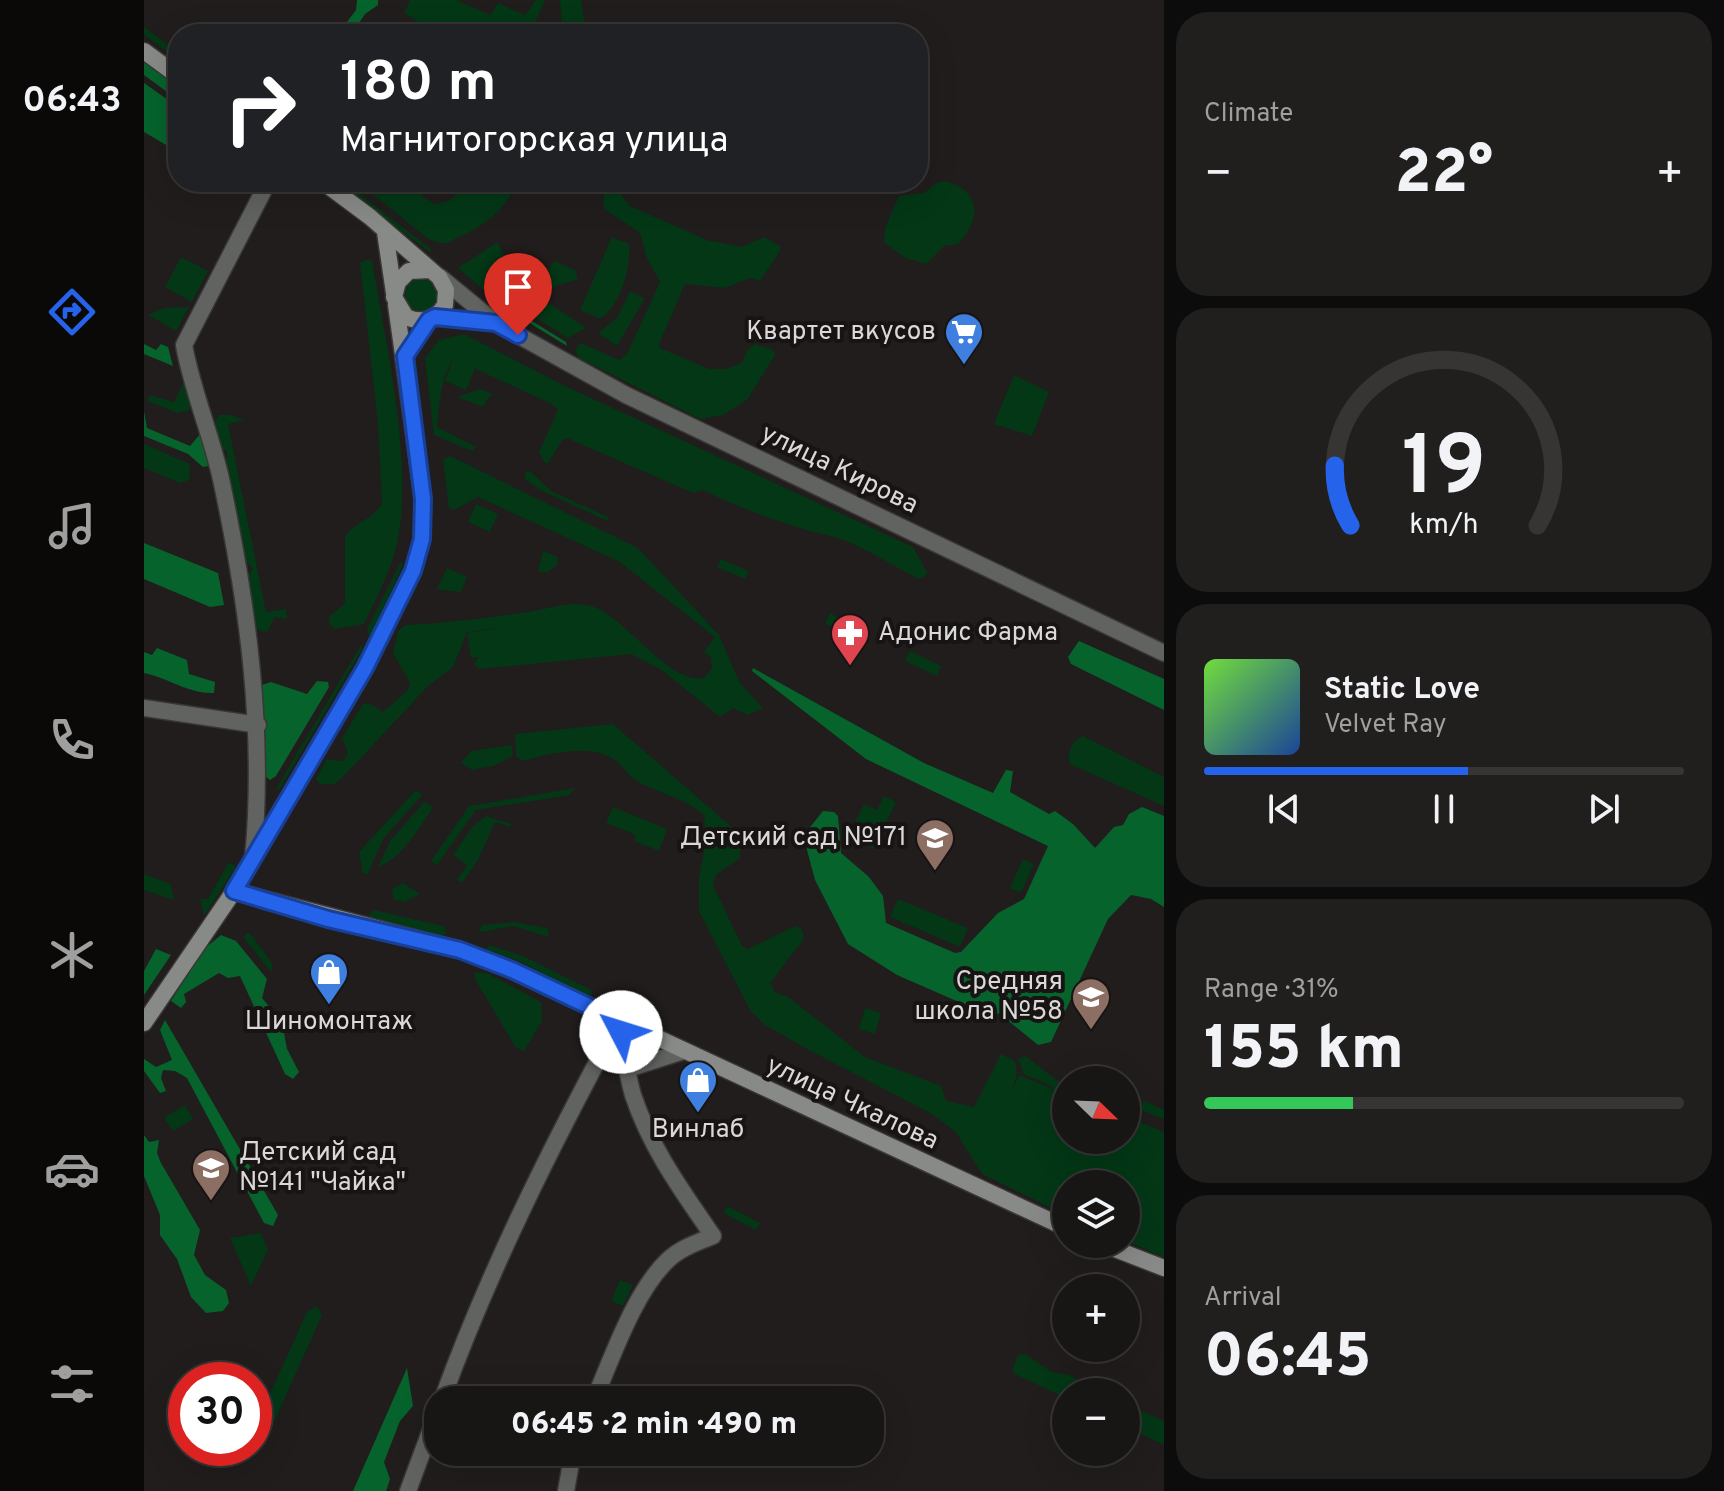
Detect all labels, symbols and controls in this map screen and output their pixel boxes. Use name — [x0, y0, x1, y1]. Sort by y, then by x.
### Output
text: 180 m — [340, 50, 497, 120]
icon: right — [208, 56, 312, 160]
text: 06:43 — [22, 79, 122, 125]
text: Climate — [1204, 98, 1293, 131]
text: Магнитогорская улица — [340, 119, 728, 165]
text: 22° — [1395, 138, 1493, 214]
text: − — [1204, 148, 1232, 204]
text: + — [1656, 148, 1684, 204]
pin — [484, 253, 552, 335]
icon: arrive — [496, 265, 540, 309]
icon: directions — [44, 284, 100, 340]
supermarket icon: Квартет вкусов — [943, 311, 985, 366]
place label: Квартет вкусов — [746, 316, 936, 349]
street label: улица Кирова — [755, 418, 923, 522]
text: 19 — [1402, 418, 1486, 523]
icon: music — [44, 498, 100, 554]
text: km/h — [1409, 508, 1479, 544]
pharmacy icon: Адонис Фарма — [829, 612, 871, 667]
place label: Адонис Фарма — [878, 617, 1058, 650]
text: Static Love — [1324, 672, 1480, 709]
text: Velvet Ray — [1324, 709, 1447, 742]
icon: phone — [44, 712, 100, 768]
icon: previous — [1262, 787, 1306, 831]
icon: pause — [1422, 787, 1466, 831]
icon: next — [1582, 787, 1626, 831]
school or university icon: Детский сад №171 — [914, 817, 956, 872]
place label: Детский сад №171 — [680, 822, 907, 855]
icon: climate — [44, 927, 100, 983]
shop icon: Шиномонтаж — [308, 951, 350, 1006]
place label: Средняя школа №58 — [914, 966, 1063, 1029]
text: Range · 31% — [1204, 974, 1339, 1007]
school or university icon: Средняя школа №58 — [1070, 976, 1112, 1031]
position arrow — [579, 990, 663, 1074]
place label: Шиномонтаж — [245, 1006, 413, 1039]
text: 155 km — [1204, 1014, 1404, 1090]
street label: улица Чкалова — [761, 1050, 943, 1158]
shop icon: Винлаб — [677, 1059, 719, 1114]
north arrow — [1052, 1066, 1140, 1154]
map controls — [1052, 1066, 1140, 1466]
place label: Винлаб — [652, 1114, 744, 1147]
place label: Детский сад №141 "Чайка" — [239, 1137, 406, 1200]
icon: car — [44, 1141, 100, 1197]
school or university icon: Детский сад №141 "Чайка" — [190, 1147, 232, 1202]
button: layers — [1052, 1170, 1140, 1258]
button: + — [1052, 1274, 1140, 1362]
text: Arrival — [1204, 1282, 1282, 1315]
text: 06:45 — [1204, 1322, 1371, 1398]
icon: filters — [44, 1356, 100, 1412]
speed limit sign: 30 — [168, 1362, 272, 1466]
button: − — [1052, 1378, 1140, 1466]
text: 06:45 · 2 min · 490 m — [511, 1407, 797, 1444]

